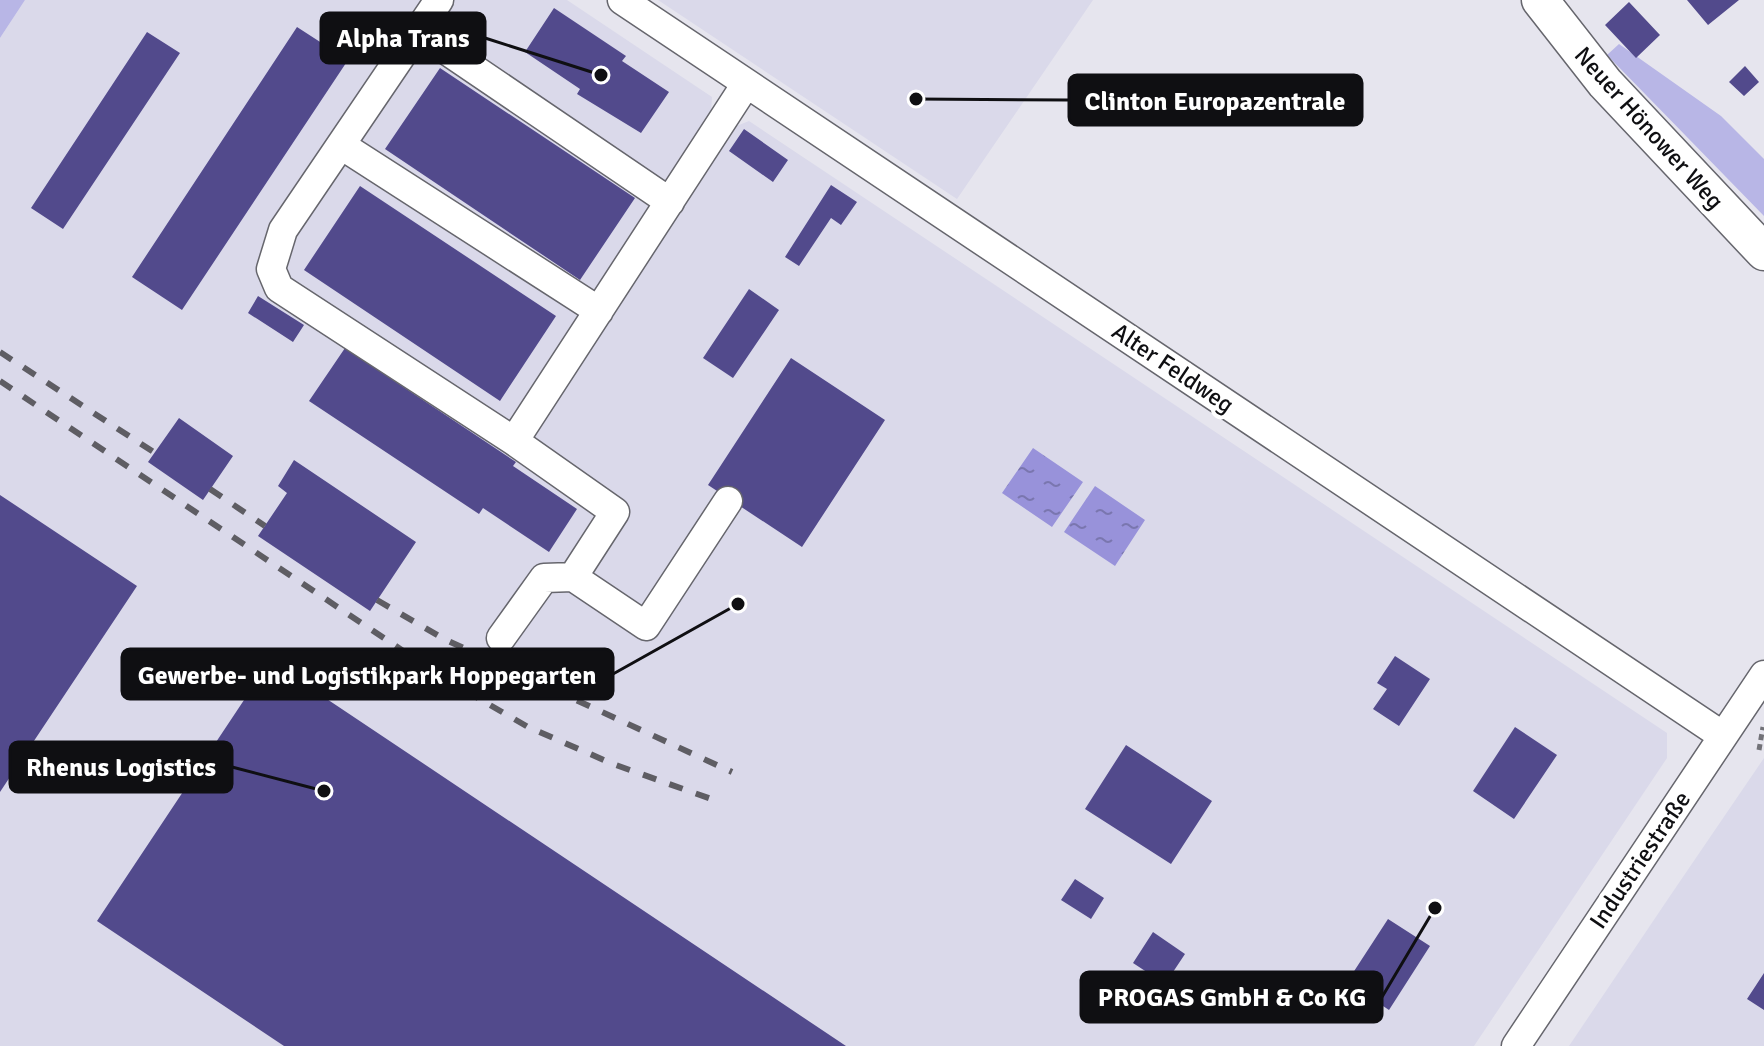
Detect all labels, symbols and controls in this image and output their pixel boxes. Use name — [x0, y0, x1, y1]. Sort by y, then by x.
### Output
callout: Alpha Trans — [321, 13, 485, 63]
text: Alpha Trans — [337, 23, 469, 55]
street label: Neuer Hönower Weg — [1568, 40, 1730, 216]
callout: Clinton Europazentrale — [1069, 75, 1362, 125]
text: Clinton Europazentrale — [1085, 86, 1346, 118]
street label: Alter Feldweg — [1106, 316, 1240, 420]
callout: Gewerbe- und Logistikpark Hoppegarten — [122, 649, 613, 699]
text: Gewerbe- und Logistikpark Hoppegarten — [138, 660, 596, 692]
callout: Rhenus Logistics — [10, 742, 232, 792]
text: Rhenus Logistics — [26, 752, 216, 784]
street label: Industriestraße — [1583, 786, 1697, 934]
callout: PROGAS GmbH & Co KG — [1081, 972, 1382, 1022]
text: PROGAS GmbH & Co KG — [1098, 982, 1366, 1014]

